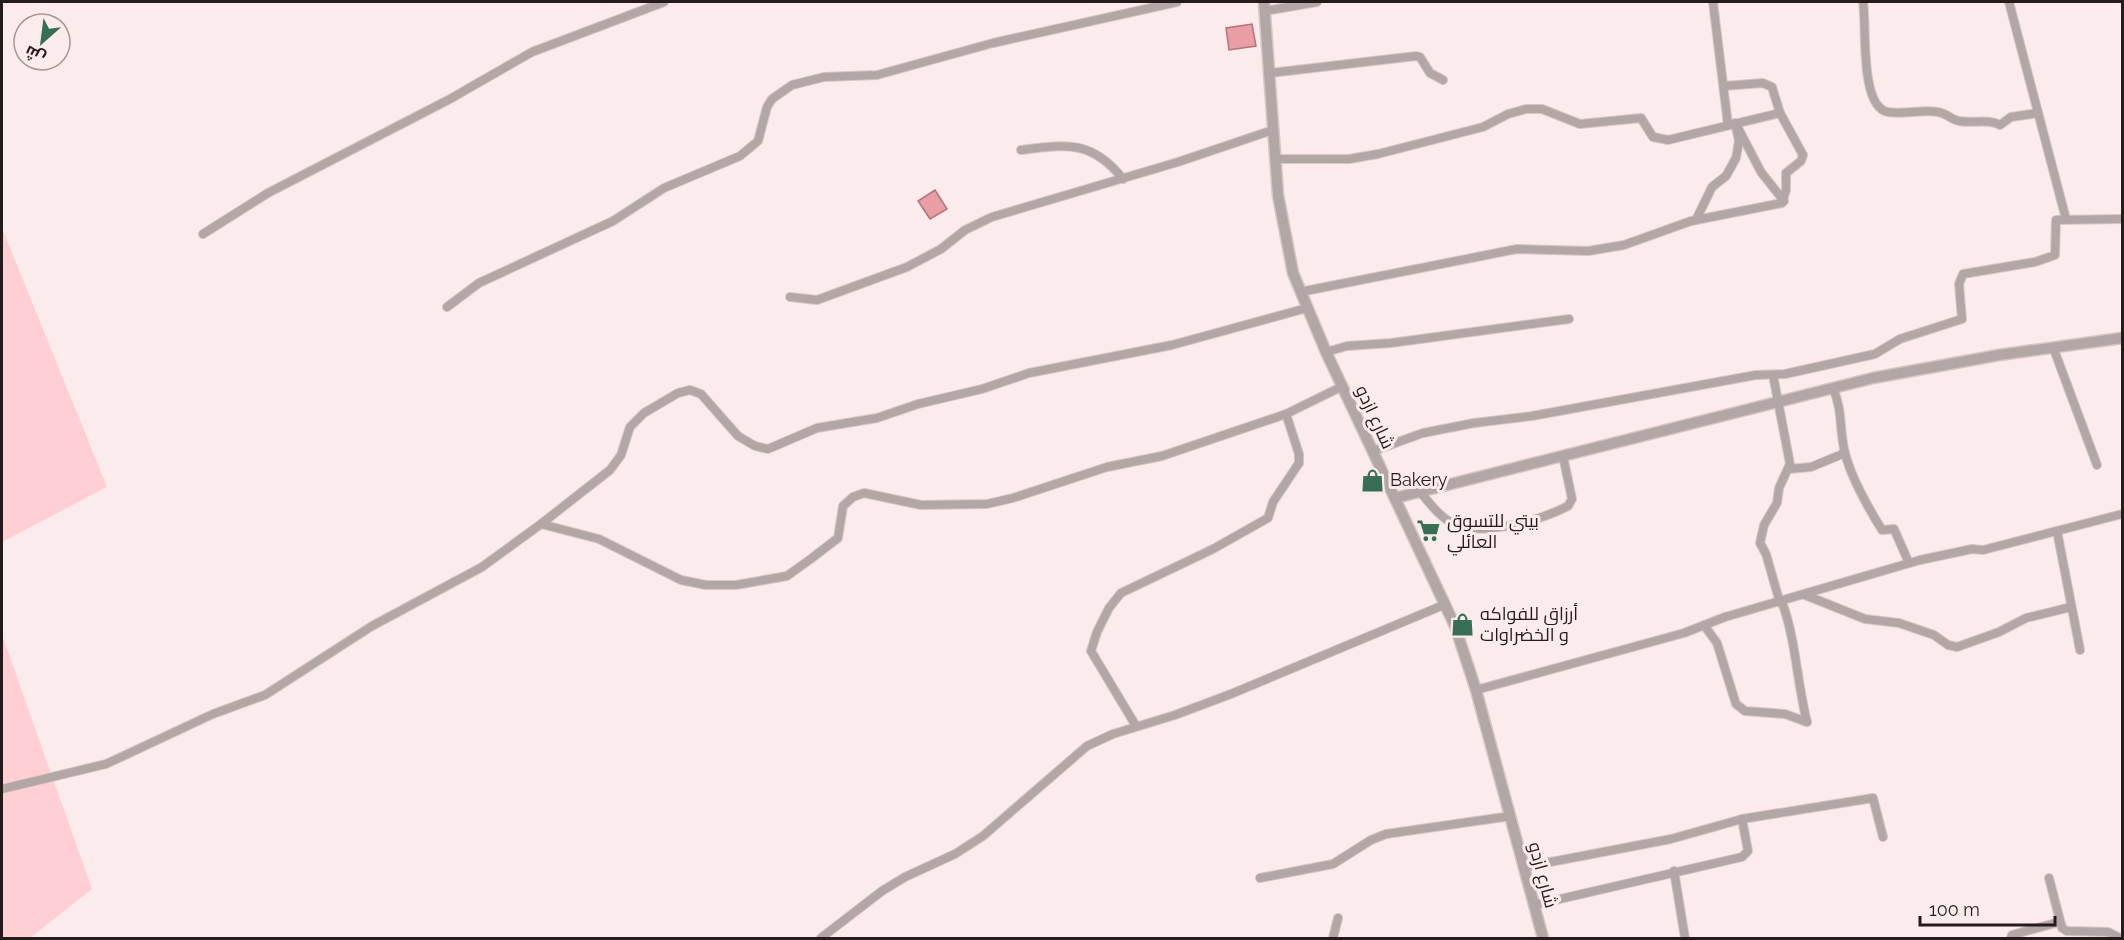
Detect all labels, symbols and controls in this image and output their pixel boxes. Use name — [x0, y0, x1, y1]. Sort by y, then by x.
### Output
north arrow — [12, 12, 72, 72]
text: ش — [22, 42, 49, 68]
street label: شارع ازدو — [1350, 382, 1399, 453]
shop icon: Bakery — [1359, 467, 1385, 493]
place label: Bakery — [1390, 469, 1448, 490]
place label: بيتي للتسوق العائلي — [1447, 510, 1539, 556]
supermarket icon: بيتي للتسوق العائلي — [1416, 518, 1442, 544]
place label: أرزاق للفواكه و الخضراوات — [1480, 603, 1578, 646]
shop icon: أرزاق للفواكه و الخضراوات — [1449, 611, 1475, 637]
street label: شارع ازدو — [1523, 840, 1562, 911]
scale bar — [1920, 889, 2055, 927]
text: 100 m — [1929, 899, 1980, 920]

